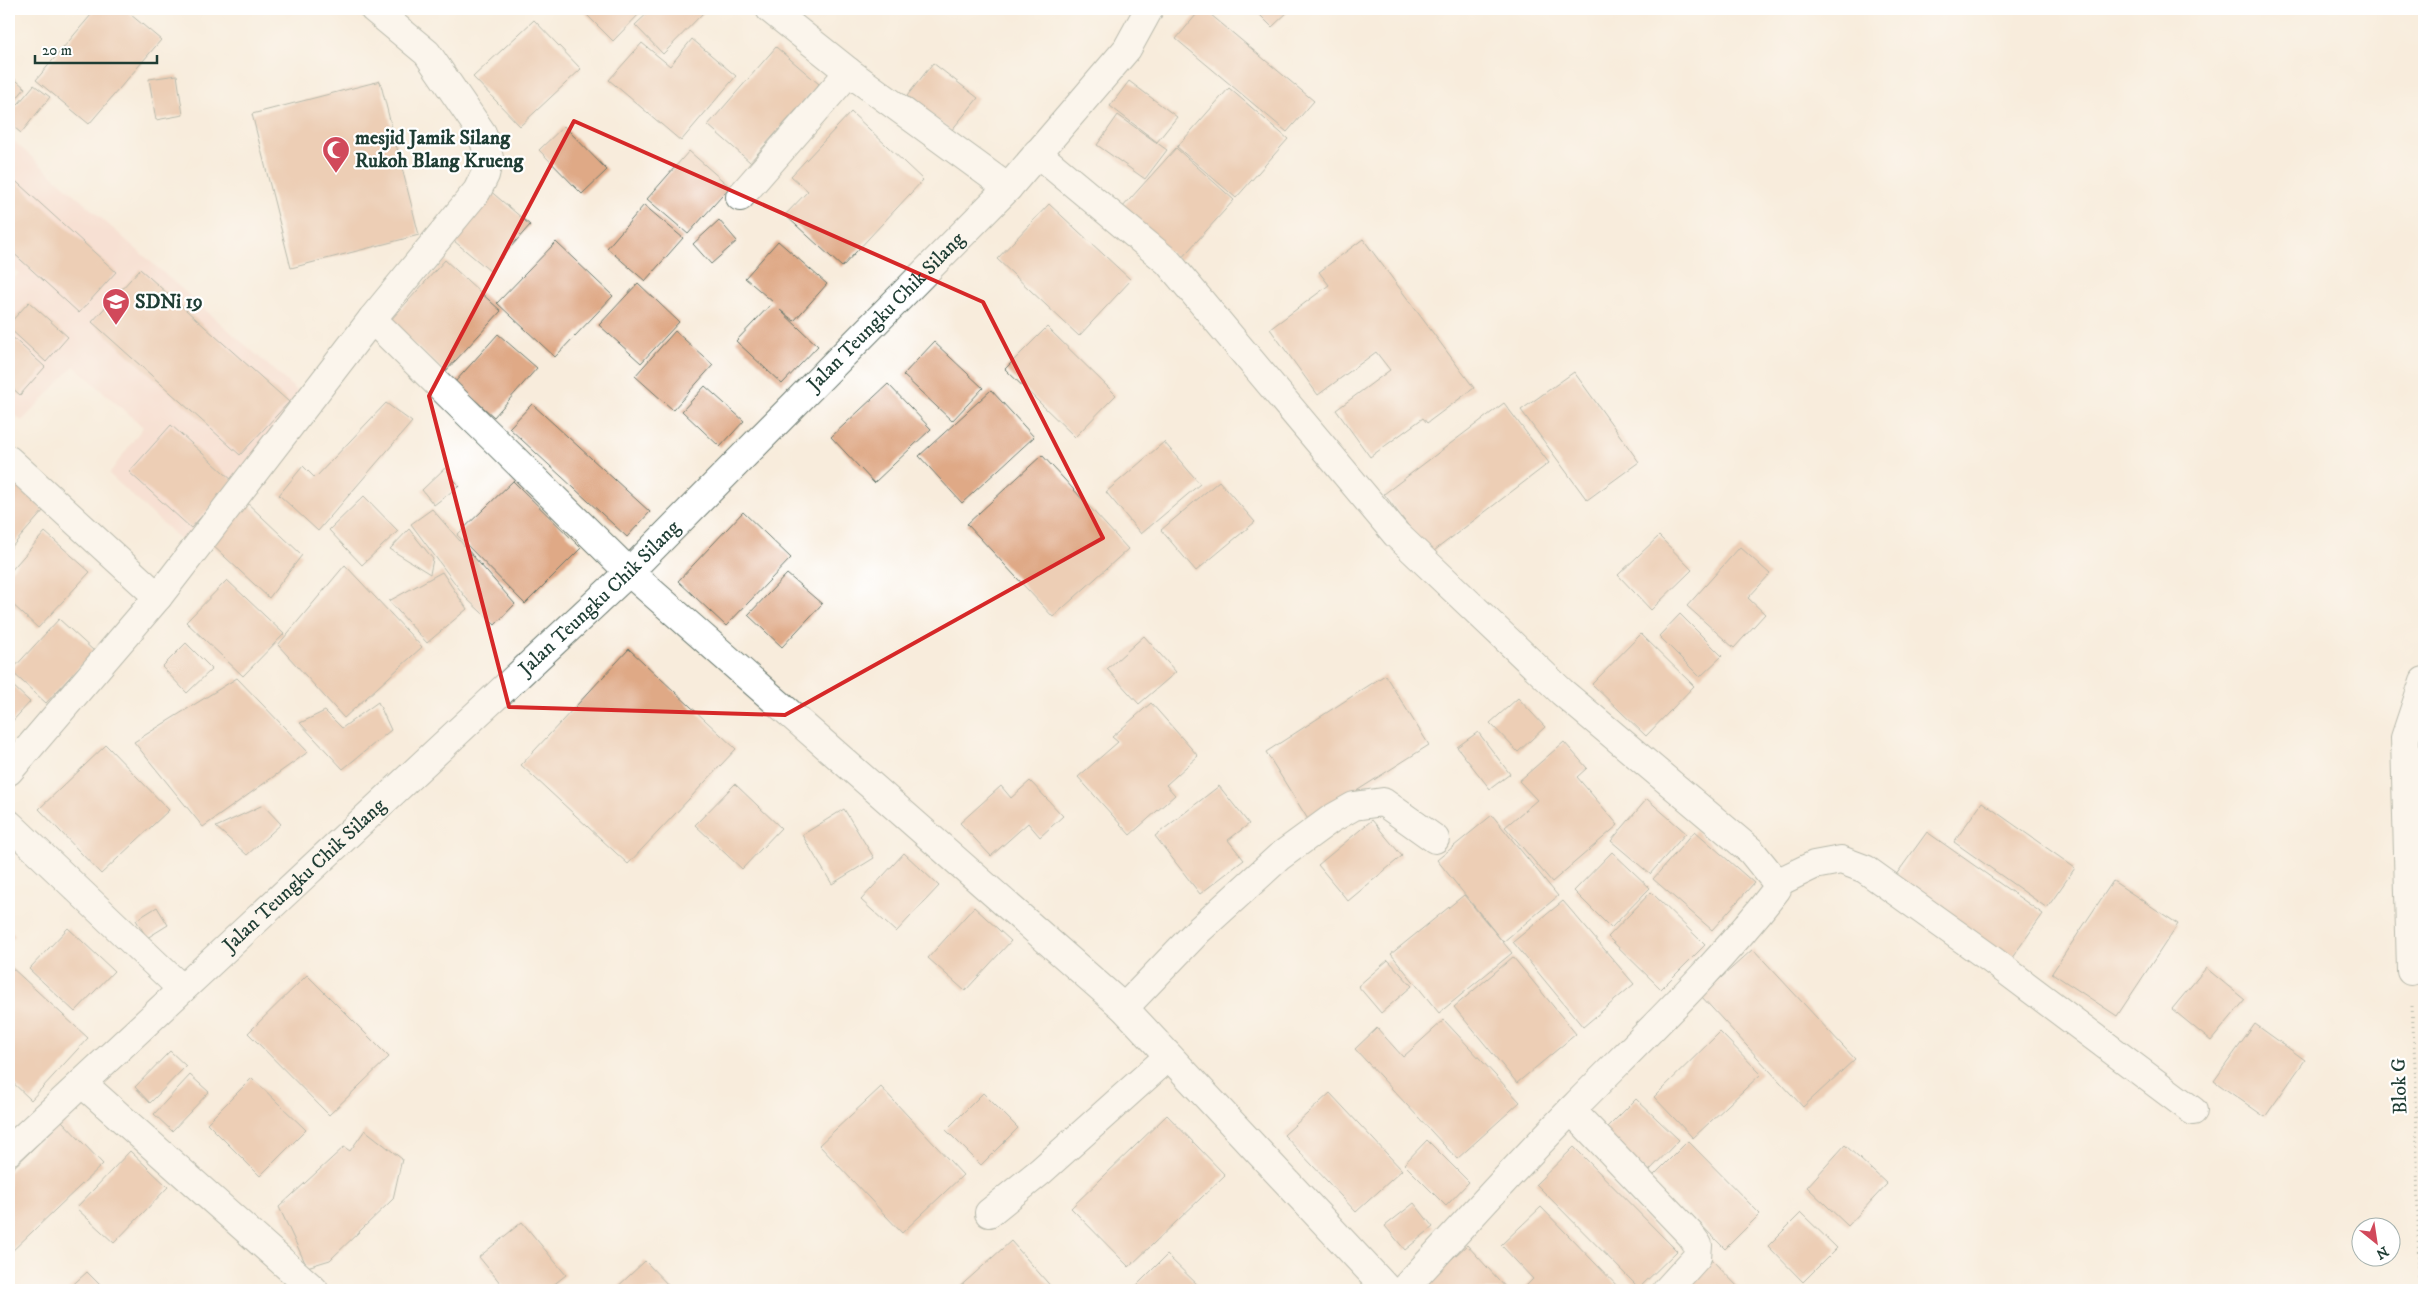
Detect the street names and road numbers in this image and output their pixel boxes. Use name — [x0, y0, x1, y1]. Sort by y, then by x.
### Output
street label: Jalan Teungku Chik Silang — [800, 227, 970, 398]
street label: Jalan Teungku Chik Silang — [512, 515, 686, 682]
street label: Jalan Teungku Chik Silang — [216, 793, 391, 959]
street label: Blok G — [2387, 1057, 2413, 1115]

